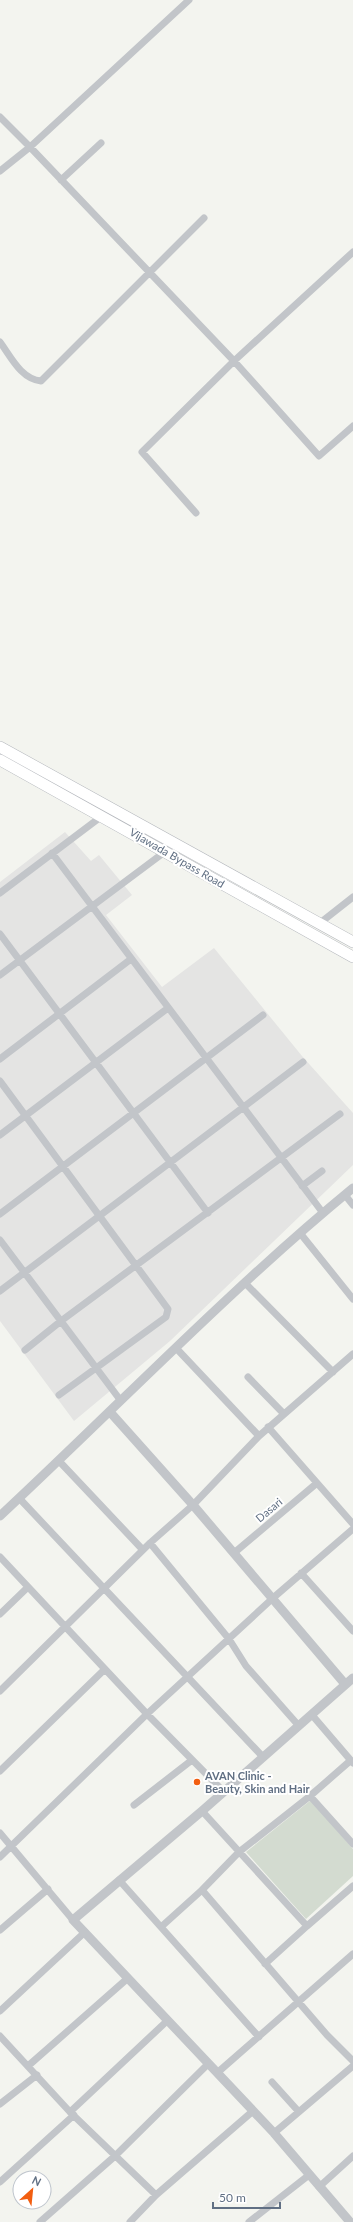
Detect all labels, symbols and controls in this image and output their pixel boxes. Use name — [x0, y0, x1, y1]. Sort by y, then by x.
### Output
street label: Vijawada Bypass Road — [127, 825, 227, 890]
street label: Dasari — [253, 1495, 285, 1524]
place label: AVAN Clinic - Beauty, Skin and Hair — [204, 1769, 310, 1795]
marker: AVAN Clinic - Beauty, Skin and Hair — [192, 1777, 202, 1787]
north arrow — [12, 2170, 52, 2210]
text: N — [30, 2173, 43, 2188]
scale bar — [213, 2184, 280, 2210]
text: 50 m — [219, 2190, 246, 2205]

